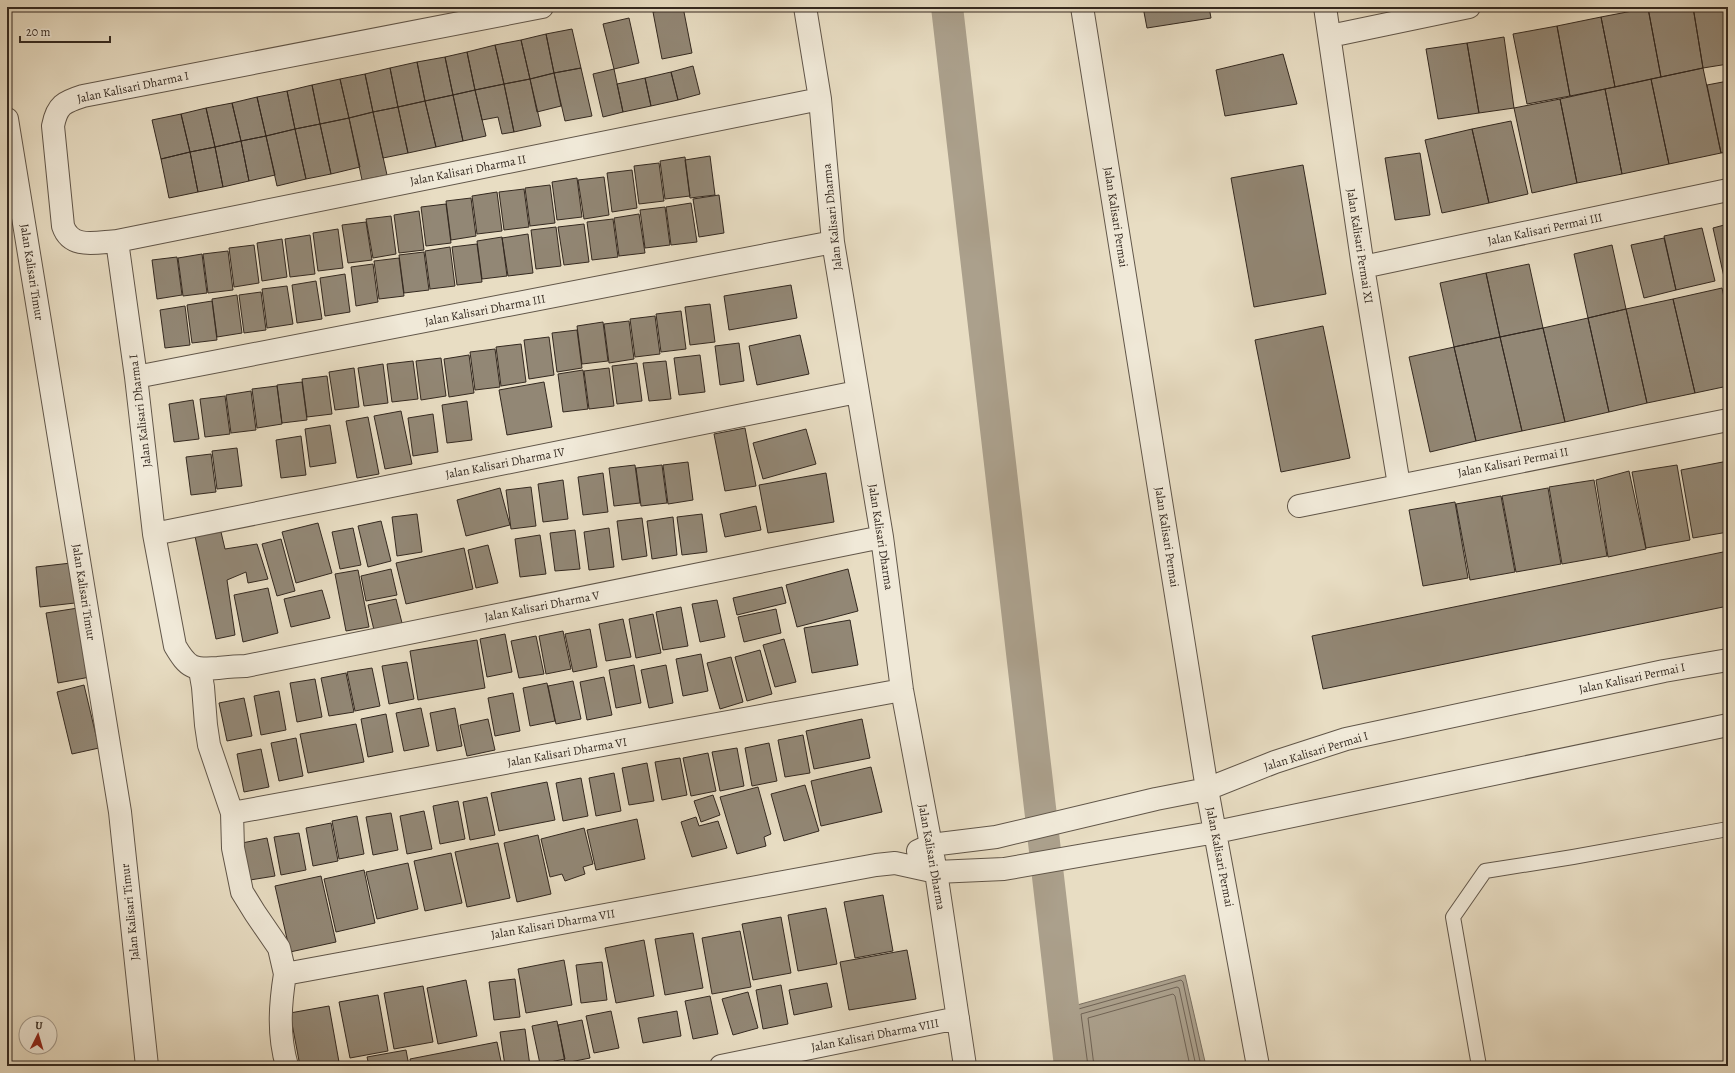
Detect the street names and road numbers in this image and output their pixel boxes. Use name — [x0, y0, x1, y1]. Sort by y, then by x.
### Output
street label: Jalan Kalisari Dharma I — [76, 67, 190, 107]
street label: Jalan Kalisari Dharma II — [408, 151, 528, 189]
street label: Jalan Kalisari Dharma — [818, 162, 846, 271]
street label: Jalan Kalisari Permai — [1100, 166, 1132, 268]
street label: Jalan Kalisari Permai XI — [1343, 187, 1377, 305]
street label: Jalan Kalisari Permai III — [1486, 209, 1604, 249]
street label: Jalan Kalisari Timur — [16, 223, 48, 322]
street label: Jalan Kalisari Dharma III — [423, 290, 547, 330]
street label: Jalan Kalisari Dharma I — [125, 353, 155, 469]
street label: Jalan Kalisari Dharma IV — [444, 443, 567, 482]
street label: Jalan Kalisari Permai II — [1456, 443, 1570, 481]
street label: Jalan Kalisari Dharma — [865, 483, 897, 592]
street label: Jalan Kalisari Permai — [1151, 486, 1183, 588]
street label: Jalan Kalisari Timur — [68, 543, 100, 642]
street label: Jalan Kalisari Dharma V — [483, 587, 602, 625]
street label: Jalan Kalisari Permai I — [1577, 659, 1687, 697]
street label: Jalan Kalisari Permai I — [1262, 727, 1370, 775]
street label: Jalan Kalisari Dharma VI — [506, 734, 628, 770]
street label: Jalan Kalisari Dharma — [915, 803, 949, 912]
street label: Jalan Kalisari Permai — [1202, 806, 1238, 908]
street label: Jalan Kalisari Timur — [117, 862, 143, 961]
street label: Jalan Kalisari Dharma VII — [490, 905, 616, 943]
street label: Jalan Kalisari Dharma VIII — [810, 1015, 940, 1055]

